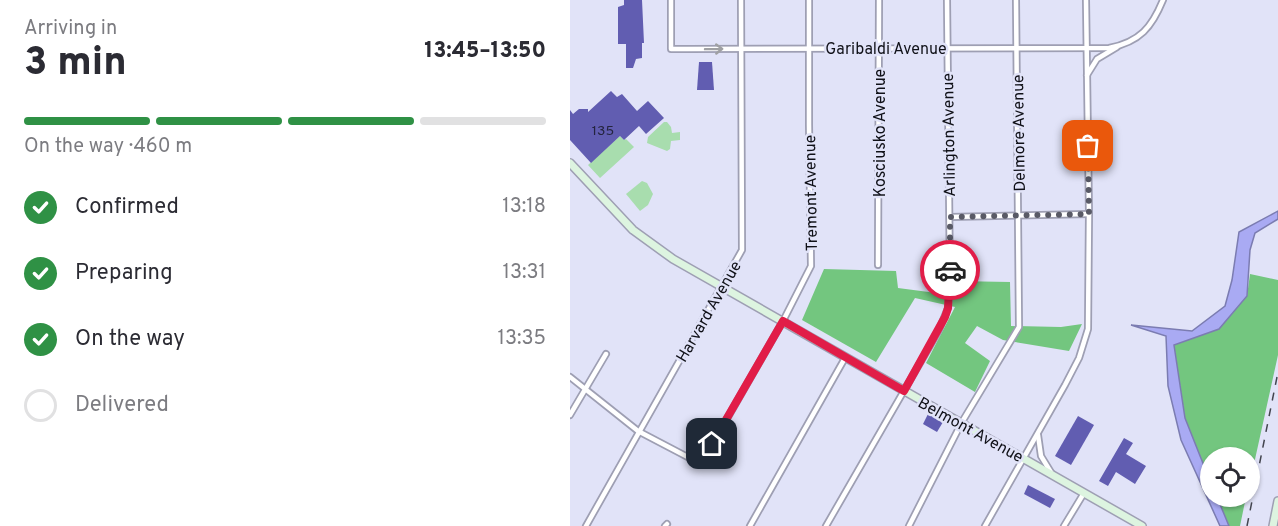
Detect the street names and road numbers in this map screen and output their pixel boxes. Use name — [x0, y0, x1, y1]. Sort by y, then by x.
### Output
street label: Garibaldi Avenue — [825, 40, 947, 60]
street label: Kosciusko Avenue — [871, 69, 891, 197]
street label: Arlington Avenue — [939, 73, 961, 197]
street label: Delmore Avenue — [1009, 74, 1031, 192]
street label: Tremont Avenue — [801, 135, 823, 251]
street label: Harvard Avenue — [673, 258, 747, 366]
street label: Belmont Avenue — [914, 394, 1026, 468]

